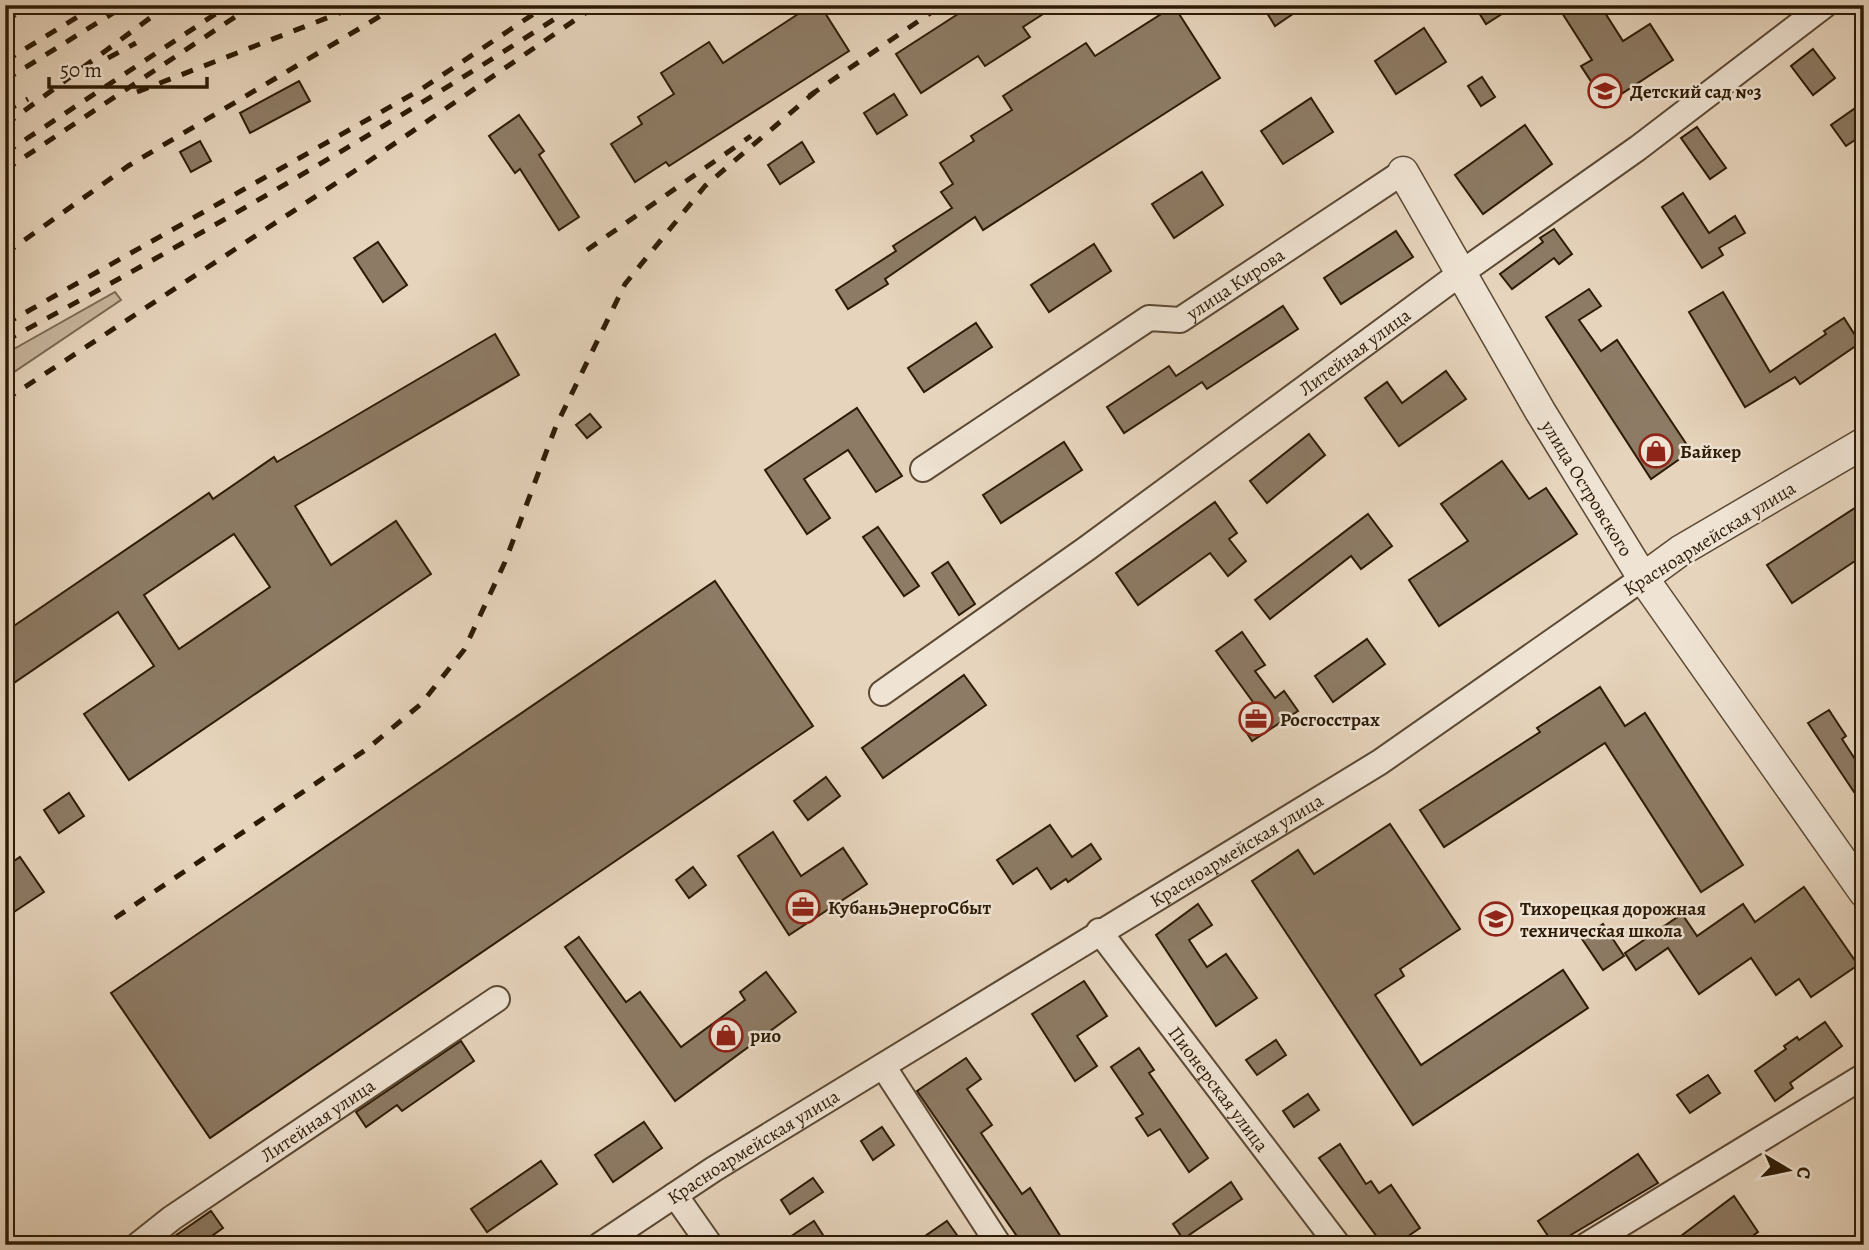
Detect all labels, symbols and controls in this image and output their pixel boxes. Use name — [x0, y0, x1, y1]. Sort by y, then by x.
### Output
scale bar — [49, 46, 206, 90]
text: 50 m — [60, 56, 102, 84]
school or university icon: Детский сад №3 — [1586, 72, 1624, 110]
place label: Детский сад №3 — [1630, 79, 1762, 105]
street label: улица Кирова — [1181, 242, 1290, 327]
street label: Литейная улица — [1294, 302, 1416, 402]
street label: улица Островского — [1534, 415, 1639, 562]
shop icon: Байкер — [1637, 432, 1675, 470]
place label: Байкер — [1680, 439, 1741, 465]
street label: Красноармейская улица — [1618, 475, 1801, 602]
office icon: Росгосстрах — [1237, 700, 1275, 738]
place label: Росгосстрах — [1280, 707, 1380, 733]
street label: Красноармейская улица — [1145, 788, 1328, 914]
office icon: КубаньЭнергоСбыт — [784, 888, 822, 926]
place label: КубаньЭнергоСбыт — [828, 895, 992, 921]
place label: Тихорецкая дорожная техническая школа — [1520, 896, 1706, 944]
school or university icon: Тихорецкая дорожная техническая школа — [1477, 900, 1515, 938]
shop icon: рио — [707, 1016, 745, 1054]
street label: Пионерская улица — [1162, 1021, 1275, 1158]
place label: рио — [750, 1023, 781, 1049]
street label: Литейная улица — [256, 1073, 381, 1169]
street label: Красноармейская улица — [662, 1083, 845, 1211]
north arrow — [1754, 1134, 1824, 1204]
text: С — [1790, 1165, 1818, 1181]

